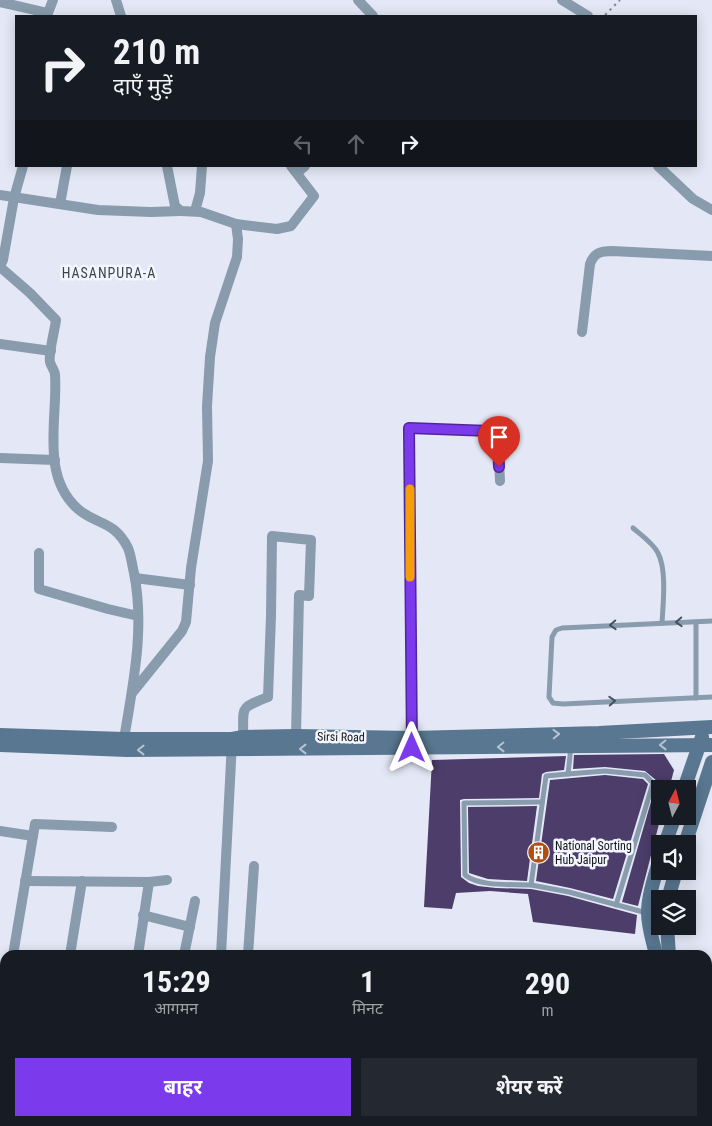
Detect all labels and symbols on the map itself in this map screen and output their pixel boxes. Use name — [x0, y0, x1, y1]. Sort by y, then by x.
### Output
district label: HASANPURA-A — [62, 265, 156, 281]
pin — [478, 416, 520, 467]
one-way arrow — [675, 617, 683, 628]
one-way arrow — [609, 620, 617, 631]
one-way arrow — [608, 696, 616, 707]
position arrow — [385, 721, 437, 773]
one-way arrow — [552, 729, 560, 739]
street label: Sirsi Road — [317, 730, 365, 744]
one-way arrow — [659, 739, 667, 750]
one-way arrow — [497, 742, 504, 752]
one-way arrow — [299, 744, 307, 754]
one-way arrow — [137, 745, 144, 755]
north arrow — [651, 780, 696, 825]
place label: National Sorting Hub Jaipur — [555, 839, 632, 867]
building icon: National Sorting Hub Jaipur — [527, 841, 551, 865]

